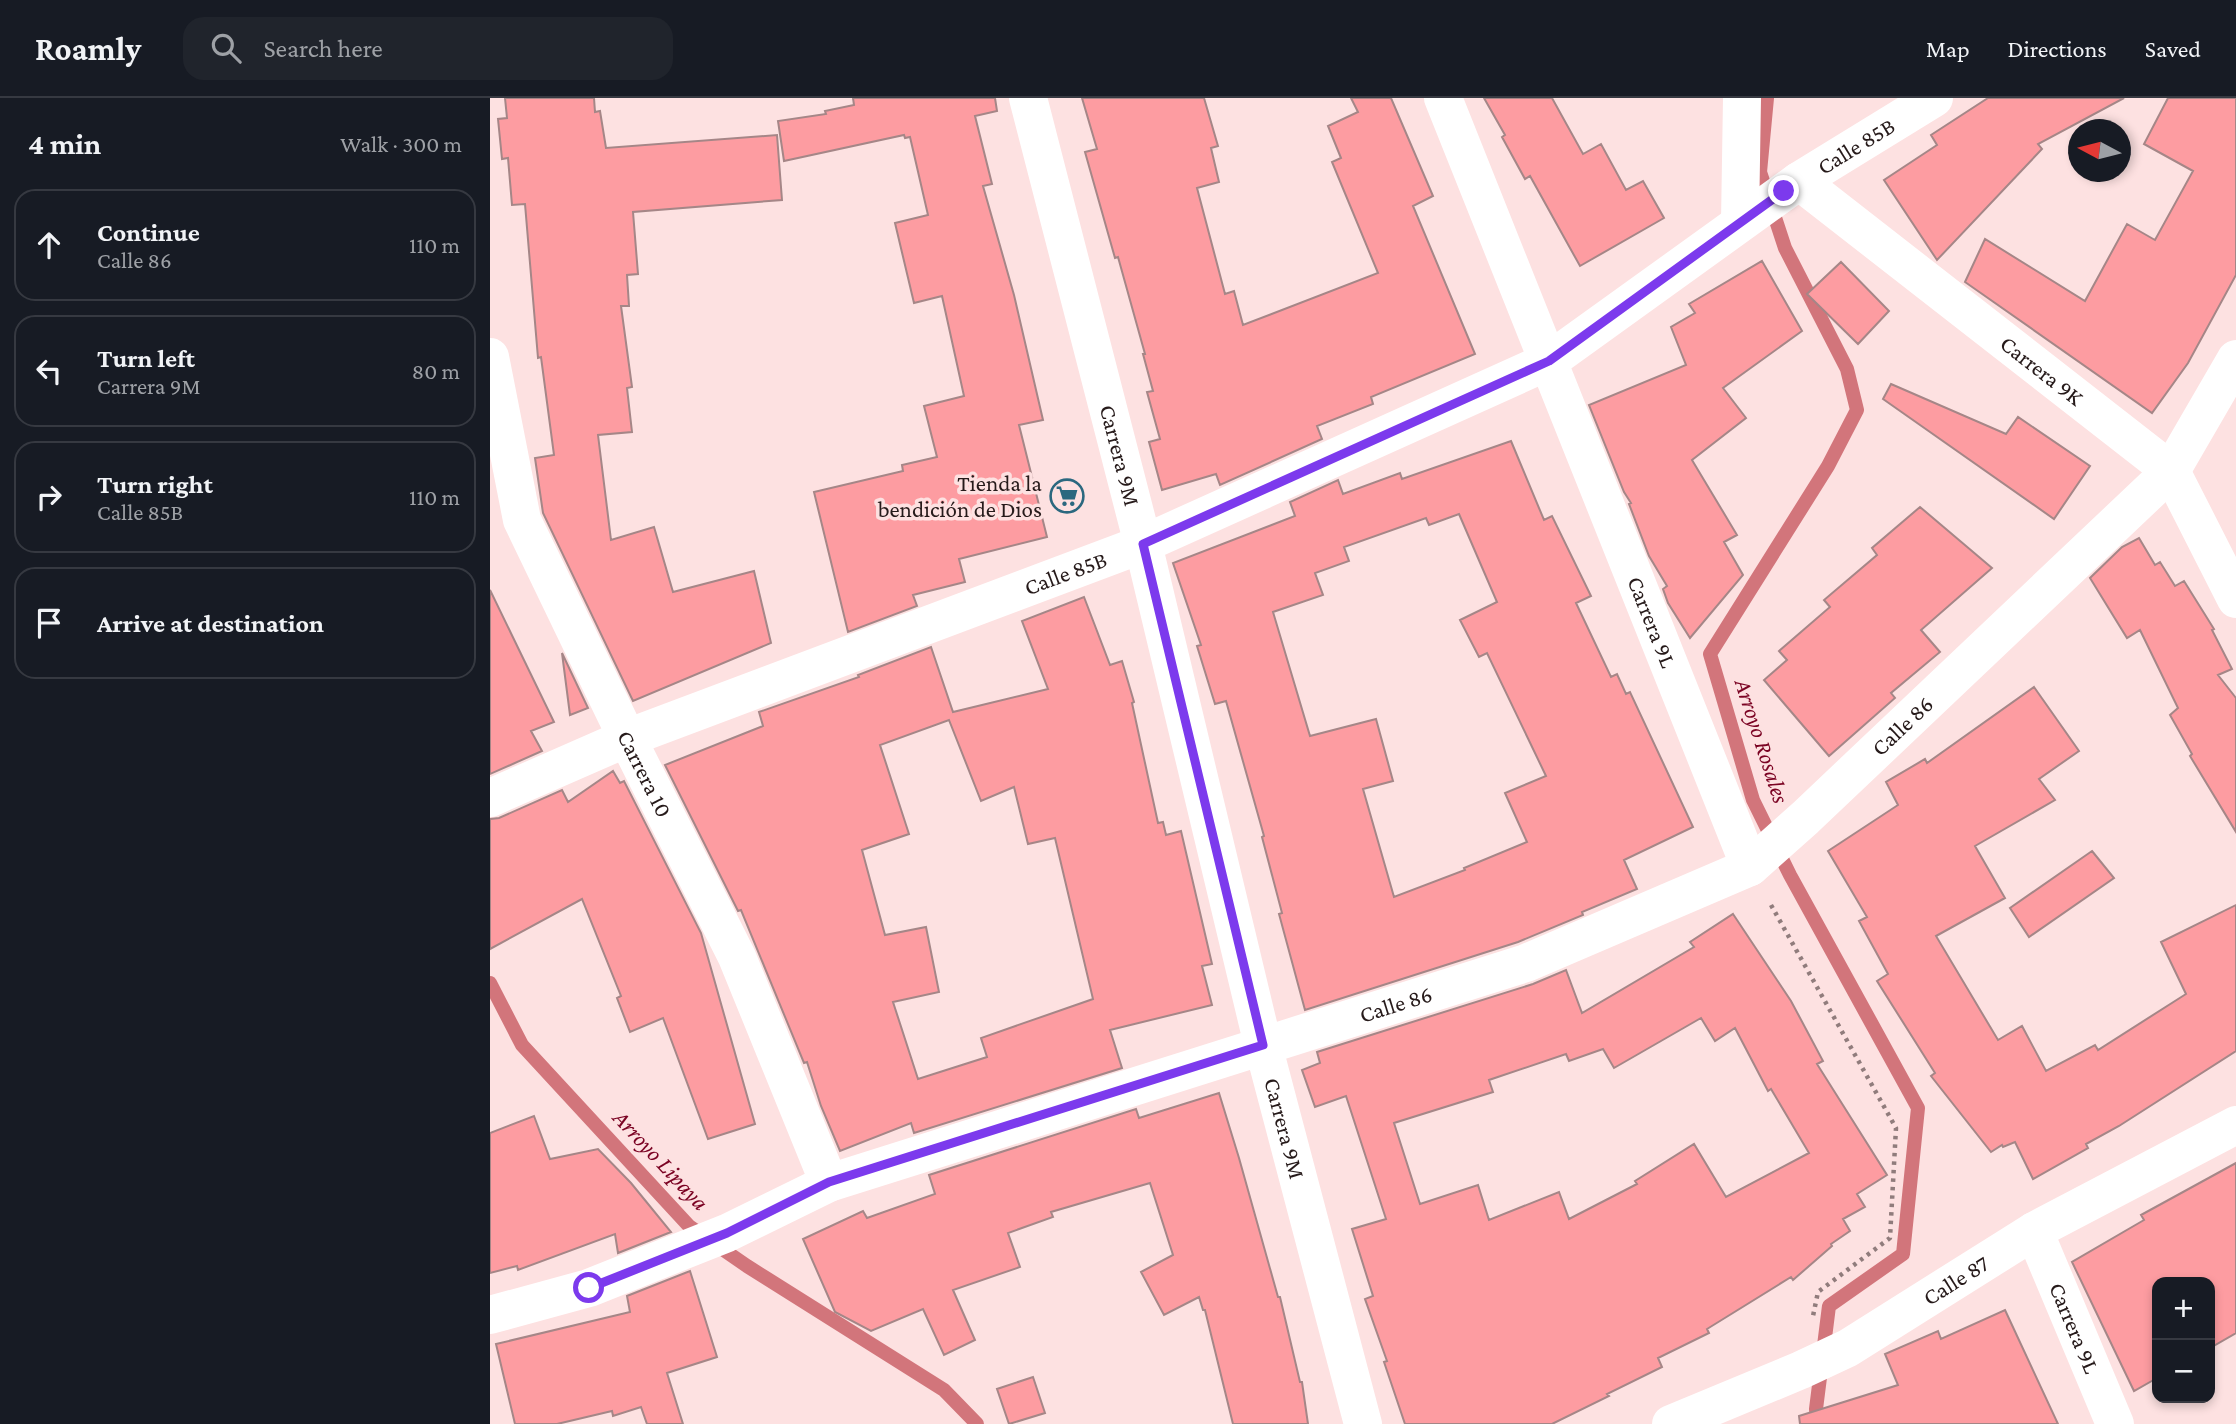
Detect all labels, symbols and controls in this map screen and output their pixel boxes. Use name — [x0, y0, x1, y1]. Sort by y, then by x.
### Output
search box — [183, 17, 673, 80]
icon: search — [207, 29, 245, 67]
text: Roamly — [35, 30, 141, 67]
text: Search here — [263, 34, 383, 63]
text: Map — [1926, 35, 1970, 62]
text: Directions — [2008, 35, 2107, 62]
text: Saved — [2145, 35, 2201, 62]
street label: Calle 85B — [1812, 112, 1899, 180]
north arrow — [2068, 119, 2131, 182]
text: 4 min — [28, 127, 101, 160]
text: Walk · 300 m — [340, 131, 462, 157]
route end — [1768, 175, 1799, 206]
text: Continue — [97, 218, 200, 247]
icon: ahead — [30, 226, 68, 264]
text: 110 m — [409, 232, 460, 258]
text: Calle 86 — [97, 247, 172, 273]
street label: Carrera 9K — [1995, 330, 2089, 411]
text: Turn left — [97, 344, 195, 373]
icon: left — [30, 352, 68, 390]
text: 80 m — [412, 358, 460, 384]
text: Carrera 9M — [97, 373, 201, 399]
street label: Carrera 9M — [1095, 402, 1146, 509]
text: Turn right — [97, 470, 213, 499]
place label: Tienda la bendición de Dios — [878, 470, 1042, 522]
supermarket icon: Tienda la bendición de Dios — [1048, 477, 1086, 515]
icon: right — [30, 478, 68, 516]
text: 110 m — [409, 484, 460, 510]
text: Calle 85B — [97, 499, 183, 525]
street label: Calle 85B — [1021, 546, 1110, 600]
street label: Carrera 9L — [1622, 572, 1682, 672]
icon: arrive — [30, 604, 68, 642]
text: Arrive at destination — [97, 609, 324, 638]
water label: Arroyo Rosales — [1729, 674, 1795, 807]
street label: Calle 86 — [1866, 691, 1938, 761]
street label: Carrera 10 — [612, 726, 678, 821]
street label: Calle 86 — [1356, 980, 1435, 1028]
street label: Carrera 9M — [1259, 1075, 1311, 1182]
water label: Arroyo Lipaya — [607, 1103, 715, 1215]
street label: Calle 87 — [1918, 1250, 1994, 1311]
route start — [573, 1272, 604, 1303]
map controls — [2152, 1277, 2215, 1403]
button: + — [2152, 1277, 2215, 1340]
street label: Carrera 9L — [2044, 1279, 2105, 1378]
button: − — [2152, 1340, 2215, 1403]

